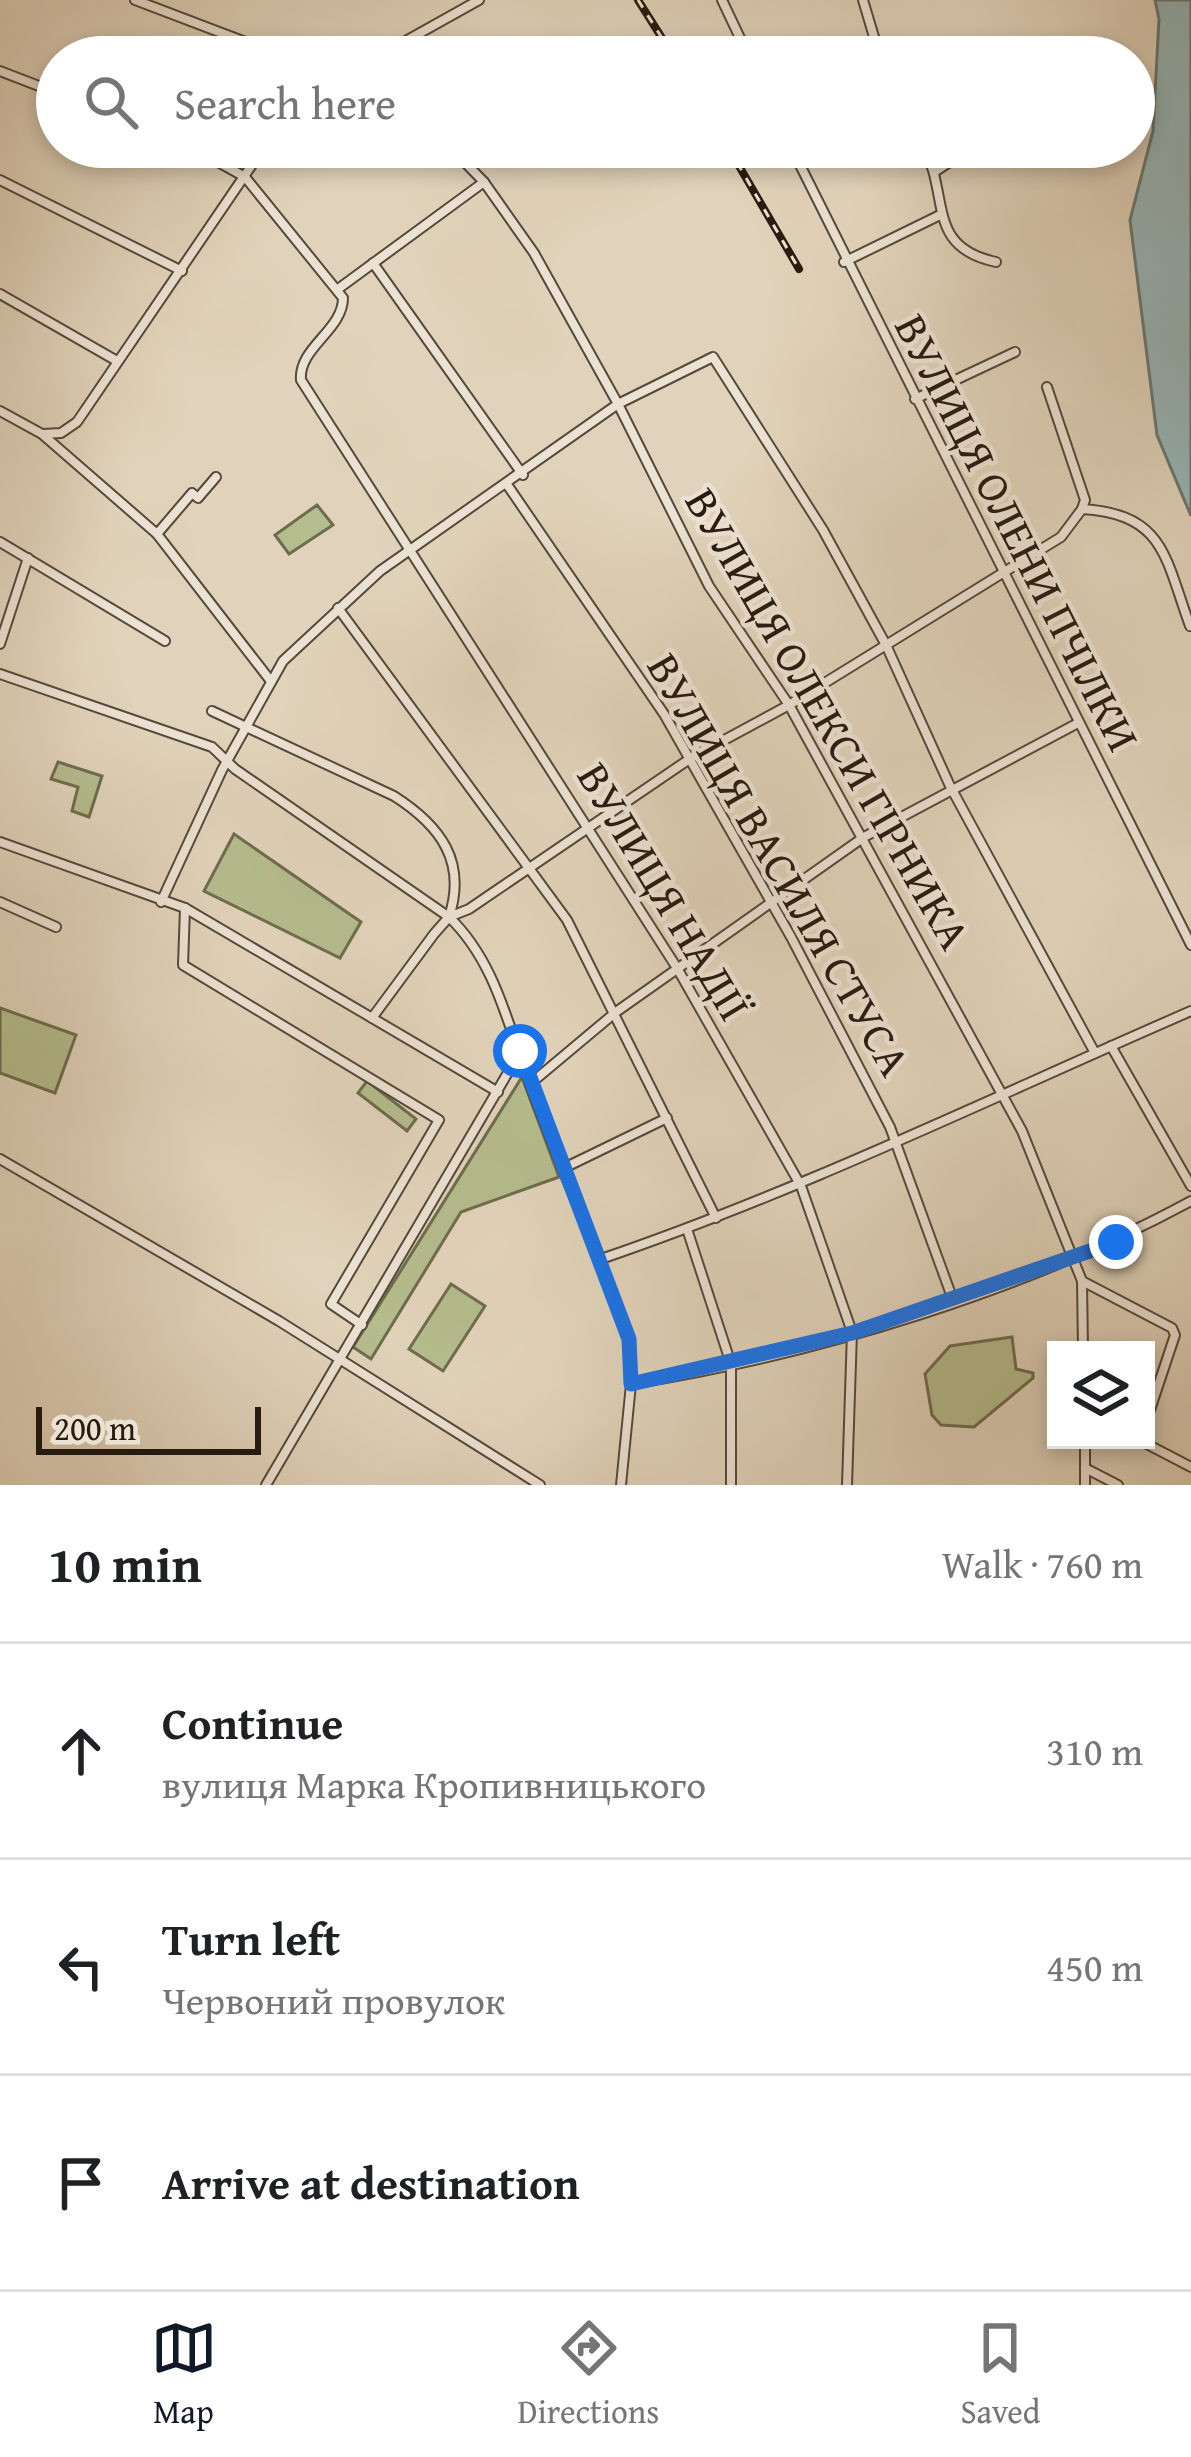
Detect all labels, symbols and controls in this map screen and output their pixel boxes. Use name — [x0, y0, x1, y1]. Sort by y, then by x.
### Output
search box — [36, 36, 1155, 168]
icon: search — [78, 69, 144, 135]
text: Search here — [174, 70, 396, 135]
street label: ВУЛИЦЯ ОЛЕНИ ПЧІЛКИ — [879, 302, 1157, 762]
street label: ВУЛИЦЯ ОЛЕКСИ ГІРНИКА — [670, 475, 988, 961]
street label: ВУЛИЦЯ ВАСИЛЯ СТУСА — [632, 641, 928, 1087]
street label: ВУЛИЦЯ НАДІЇ — [562, 750, 768, 1032]
route start — [493, 1024, 547, 1078]
route end — [1089, 1215, 1143, 1269]
map controls — [1047, 1341, 1155, 1449]
button: layers — [1047, 1341, 1155, 1449]
scale bar — [36, 1401, 261, 1454]
text: 200 m — [54, 1404, 136, 1452]
text: 10 min — [48, 1526, 202, 1601]
text: Walk · 760 m — [942, 1535, 1143, 1592]
text: Continue — [162, 1690, 343, 1755]
icon: ahead — [48, 1718, 114, 1784]
text: 310 m — [1046, 1722, 1143, 1779]
text: вулиця Марка Кропивницького — [162, 1755, 706, 1812]
text: Turn left — [162, 1906, 340, 1971]
icon: left — [48, 1934, 114, 2000]
text: 450 m — [1046, 1938, 1143, 1995]
text: Червоний провулок — [162, 1971, 505, 2028]
icon: arrive — [48, 2150, 114, 2216]
text: Arrive at destination — [162, 2150, 580, 2215]
tab: Map — [151, 2315, 217, 2435]
tab: Directions — [518, 2315, 659, 2435]
tab: Saved — [961, 2315, 1040, 2435]

